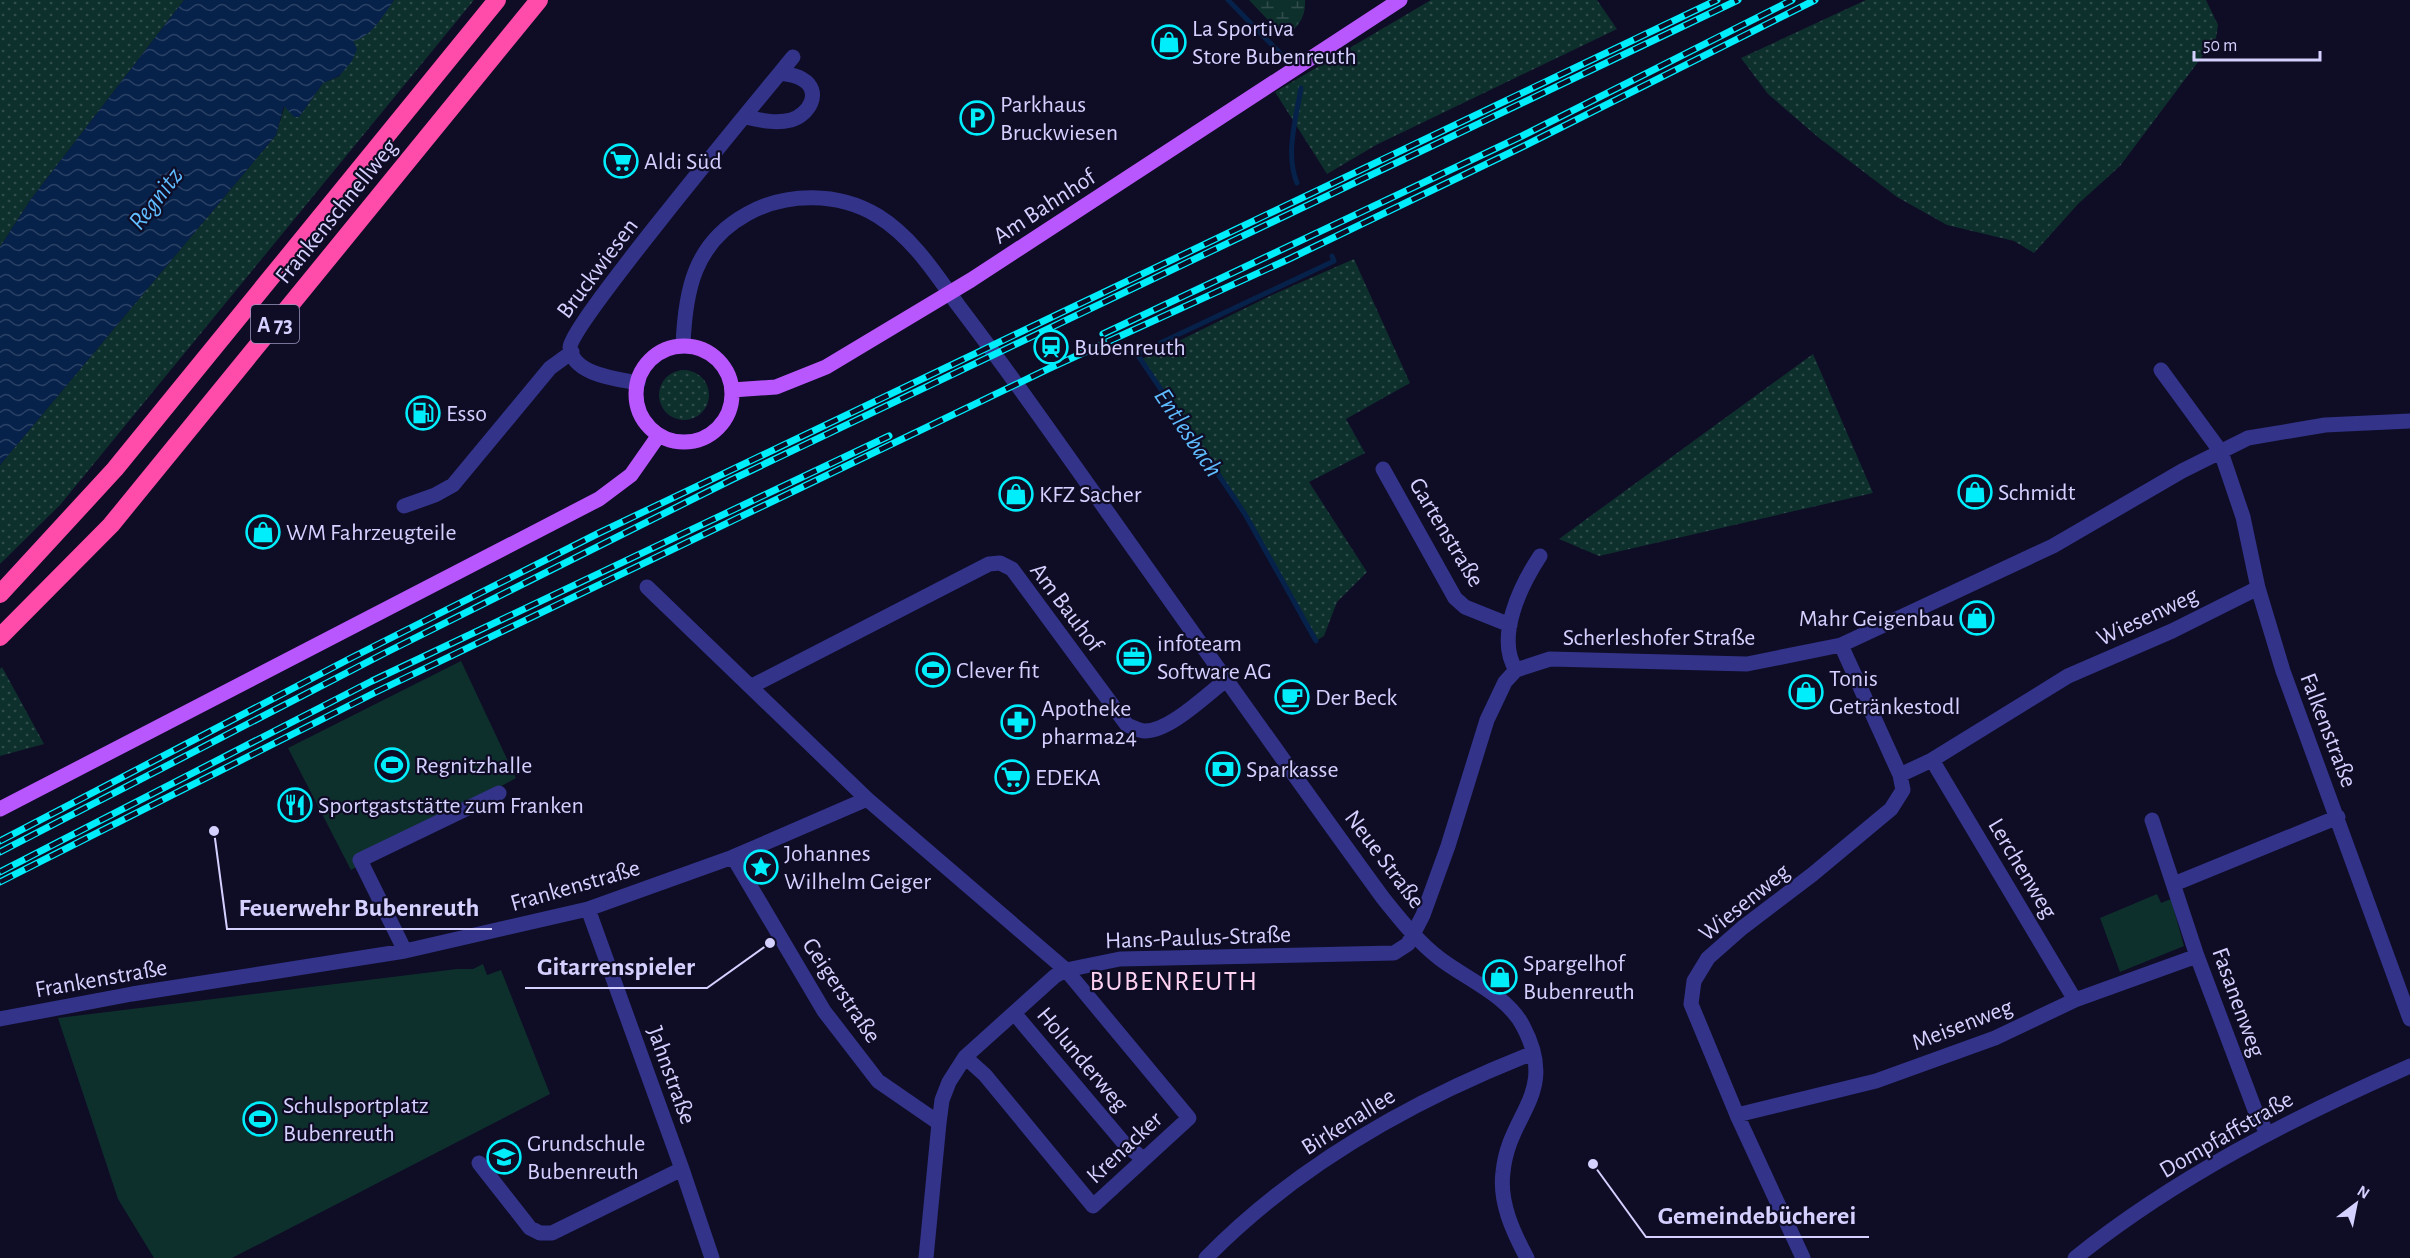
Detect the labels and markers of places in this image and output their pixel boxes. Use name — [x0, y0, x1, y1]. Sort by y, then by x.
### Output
place label: La Sportiva Store Bubenreuth — [1192, 17, 1357, 69]
shop icon: La Sportiva Store Bubenreuth — [1151, 24, 1187, 60]
place label: Parkhaus Bruckwiesen — [1000, 93, 1118, 145]
parking icon: Parkhaus Bruckwiesen — [959, 100, 995, 136]
supermarket icon: Aldi Süd — [603, 143, 639, 179]
place label: Aldi Süd — [644, 150, 722, 174]
station icon: Bubenreuth — [1033, 329, 1069, 365]
place label: Bubenreuth — [1074, 336, 1186, 360]
fuel station icon: Esso — [405, 395, 441, 431]
place label: Esso — [446, 402, 487, 426]
shop icon: Schmidt — [1957, 474, 1993, 510]
shop icon: KFZ Sacher — [998, 476, 1034, 512]
place label: Schmidt — [1998, 481, 2076, 505]
place label: KFZ Sacher — [1039, 483, 1142, 507]
shop icon: WM Fahrzeugteile — [245, 514, 281, 550]
place label: WM Fahrzeugteile — [286, 521, 457, 545]
shop icon: Mahr Geigenbau — [1959, 600, 1995, 636]
place label: Mahr Geigenbau — [1799, 607, 1954, 631]
place label: infoteam Software AG — [1157, 632, 1272, 684]
office icon: infoteam Software AG — [1116, 639, 1152, 675]
sports icon: Clever fit — [915, 652, 951, 688]
place label: Clever fit — [956, 659, 1039, 683]
place label: Tonis Getränkestodl — [1829, 667, 1960, 719]
shop icon: Tonis Getränkestodl — [1788, 674, 1824, 710]
cafe icon: Der Beck — [1274, 679, 1310, 715]
place label: Der Beck — [1315, 686, 1397, 710]
place label: Apotheke pharma24 — [1041, 697, 1137, 749]
pharmacy icon: Apotheke pharma24 — [1000, 704, 1036, 740]
sports icon: Regnitzhalle — [374, 747, 410, 783]
bank icon: Sparkasse — [1205, 751, 1241, 787]
place label: Regnitzhalle — [415, 754, 532, 778]
place label: Sparkasse — [1246, 758, 1339, 782]
supermarket icon: EDEKA — [994, 759, 1030, 795]
place label: EDEKA — [1035, 766, 1101, 790]
restaurant icon: Sportgaststätte zum Franken — [277, 787, 313, 823]
place label: Sportgaststätte zum Franken — [318, 794, 584, 818]
place label: Johannes Wilhelm Geiger — [784, 842, 931, 894]
place icon: Johannes Wilhelm Geiger — [743, 849, 779, 885]
callout: Feuerwehr Bubenreuth — [227, 885, 492, 929]
callout: Gitarrenspieler — [525, 944, 707, 988]
place label: Spargelhof Bubenreuth — [1523, 952, 1635, 1004]
shop icon: Spargelhof Bubenreuth — [1482, 959, 1518, 995]
place label: Schulsportplatz Bubenreuth — [283, 1094, 429, 1146]
sports icon: Schulsportplatz Bubenreuth — [242, 1101, 278, 1137]
place label: Grundschule Bubenreuth — [527, 1132, 645, 1184]
school or university icon: Grundschule Bubenreuth — [486, 1139, 522, 1175]
callout: Gemeindebücherei — [1646, 1193, 1869, 1237]

